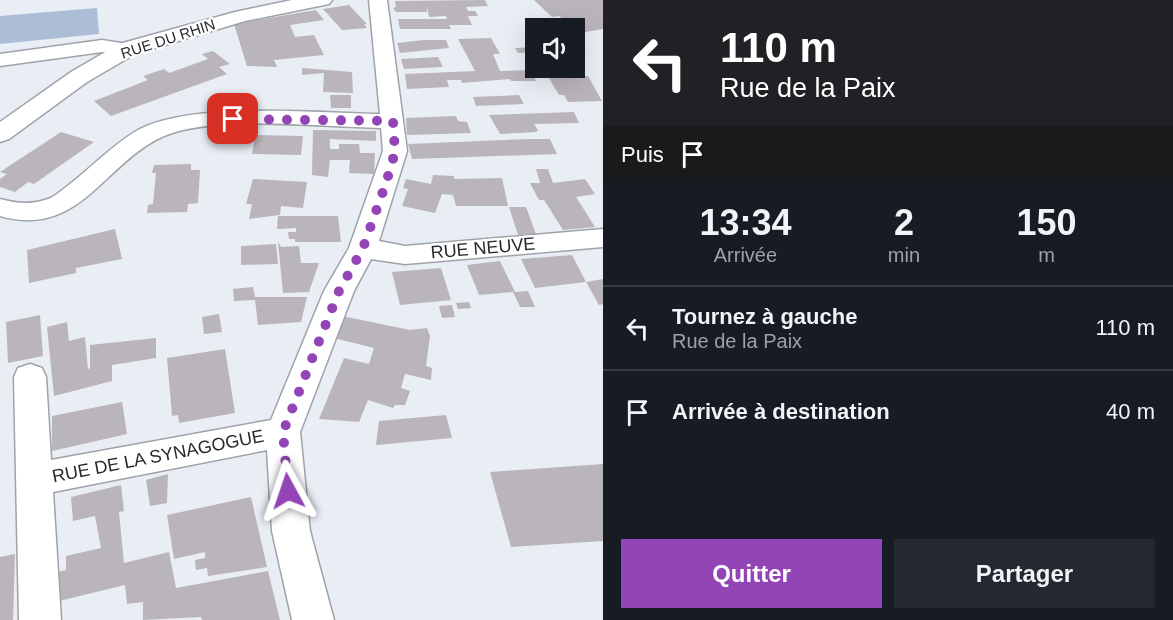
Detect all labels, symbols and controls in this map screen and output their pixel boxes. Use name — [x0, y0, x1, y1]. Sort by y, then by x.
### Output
street label: RUE DU RHIN — [118, 15, 217, 62]
map controls — [525, 18, 585, 78]
button: sound — [525, 18, 585, 78]
icon: left — [621, 24, 699, 102]
text: 110 m — [720, 24, 837, 71]
text: Rue de la Paix — [720, 73, 896, 103]
pin — [207, 93, 258, 144]
icon: arrive — [216, 102, 249, 135]
icon: arrive — [676, 138, 709, 171]
text: Puis — [621, 142, 664, 167]
text: 13:34 — [699, 202, 791, 243]
text: 2 — [894, 202, 914, 243]
text: 150 — [1016, 202, 1077, 243]
street label: RUE NEUVE — [430, 233, 536, 263]
text: Arrivée — [714, 244, 777, 266]
text: min — [888, 244, 920, 266]
text: m — [1038, 244, 1055, 266]
text: Tournez à gauche — [672, 304, 857, 329]
icon: left — [621, 312, 654, 345]
text: 110 m — [1095, 315, 1155, 340]
text: Rue de la Paix — [672, 330, 802, 352]
icon: arrive — [621, 396, 654, 429]
text: Arrivée à destination — [672, 399, 890, 424]
text: 40 m — [1106, 399, 1155, 424]
street label: RUE DE LA SYNAGOGUE — [51, 426, 265, 486]
position arrow — [256, 459, 320, 523]
button: Quitter — [621, 539, 882, 608]
button: Partager — [894, 539, 1155, 608]

